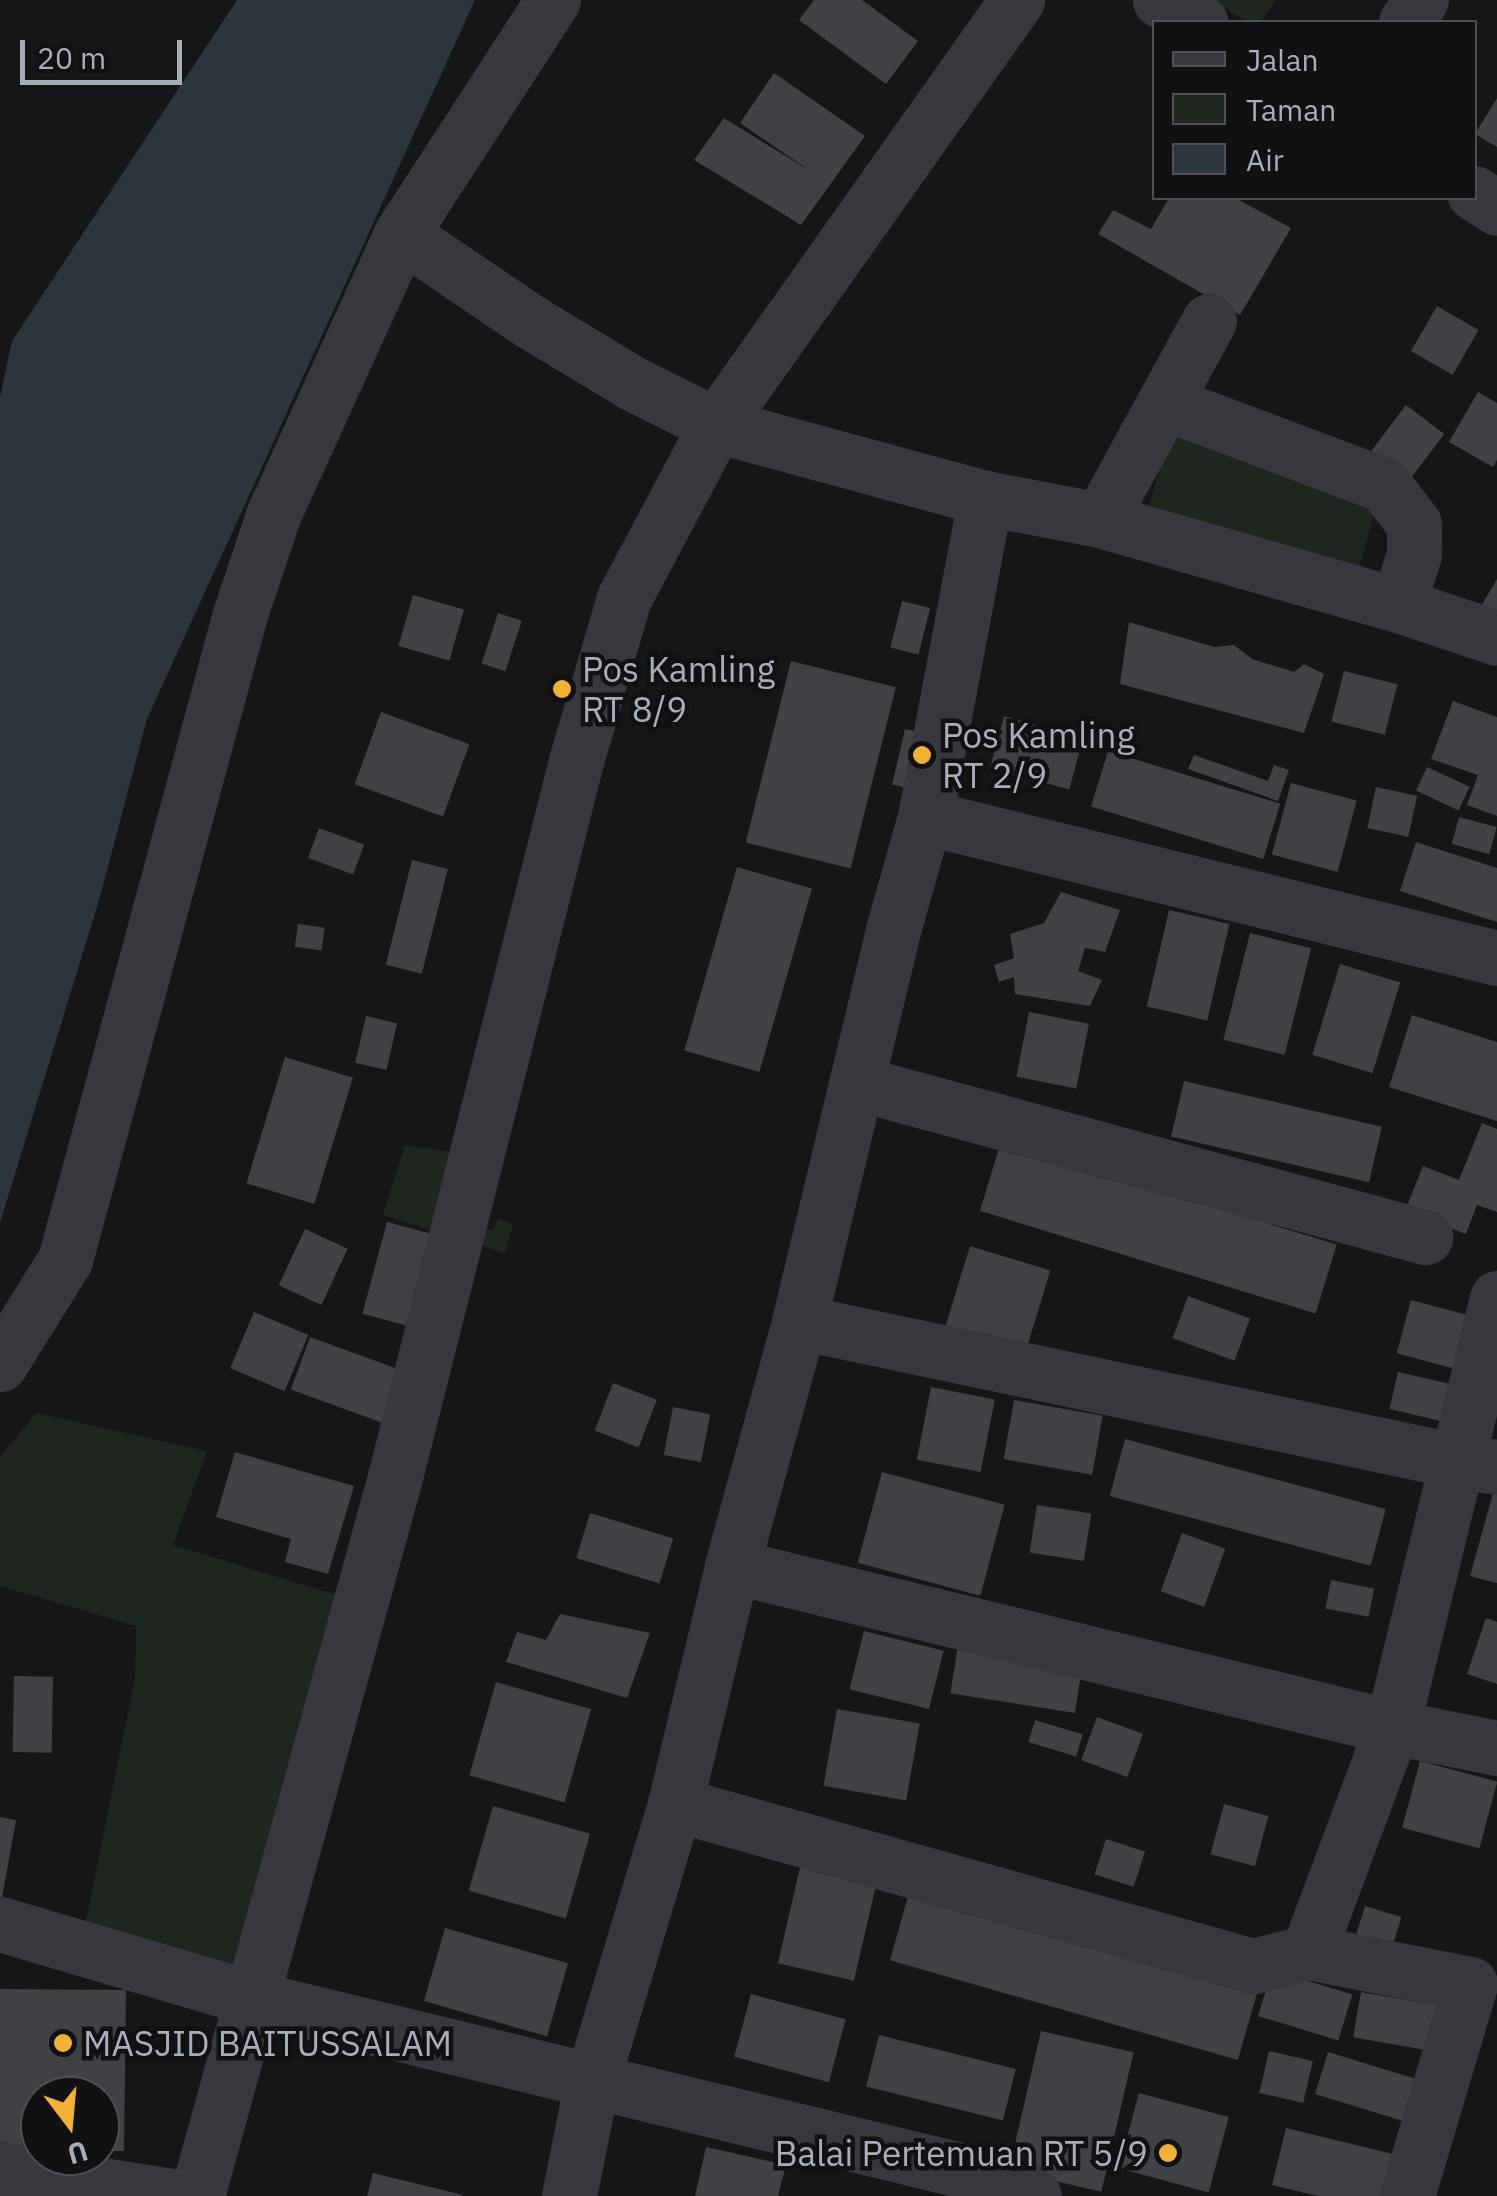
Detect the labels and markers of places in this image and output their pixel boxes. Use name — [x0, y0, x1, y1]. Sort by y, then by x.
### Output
place label: Pos Kamling RT 8/9 — [582, 648, 775, 730]
marker: Pos Kamling RT 8/9 — [551, 678, 573, 700]
place label: Pos Kamling RT 2/9 — [942, 714, 1135, 796]
marker: Pos Kamling RT 2/9 — [911, 744, 933, 766]
place label: MASJID BAITUSSALAM — [83, 2022, 452, 2064]
marker: MASJID BAITUSSALAM — [52, 2032, 74, 2054]
place label: Balai Pertemuan RT 5/9 — [775, 2132, 1148, 2174]
marker: Balai Pertemuan RT 5/9 — [1157, 2142, 1179, 2164]

